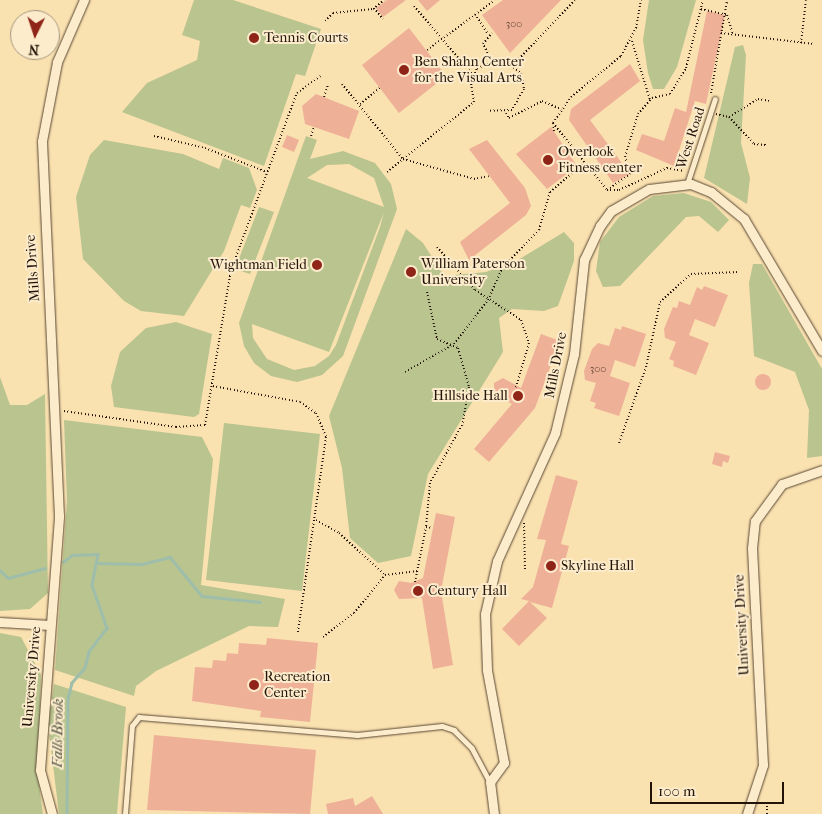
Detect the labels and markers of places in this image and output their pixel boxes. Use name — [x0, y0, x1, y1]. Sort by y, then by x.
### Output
place label: Tennis Courts — [264, 30, 348, 46]
marker: Tennis Courts — [248, 32, 260, 44]
place label: Ben Shahn Center for the Visual Arts — [414, 54, 524, 86]
marker: Ben Shahn Center for the Visual Arts — [398, 64, 410, 76]
place label: Overlook Fitness center — [558, 144, 642, 176]
marker: Overlook Fitness center — [542, 154, 554, 166]
place label: William Paterson University — [421, 256, 525, 288]
place label: Wightman Field — [210, 257, 307, 273]
marker: Wightman Field — [311, 259, 323, 271]
marker: William Paterson University — [405, 266, 417, 278]
place label: Hillside Hall — [433, 388, 508, 404]
marker: Hillside Hall — [512, 390, 524, 402]
place label: Skyline Hall — [561, 558, 634, 574]
marker: Skyline Hall — [545, 560, 557, 572]
place label: Century Hall — [428, 583, 507, 599]
marker: Century Hall — [412, 585, 424, 597]
place label: Recreation Center — [264, 669, 330, 702]
marker: Recreation Center — [248, 679, 260, 691]

